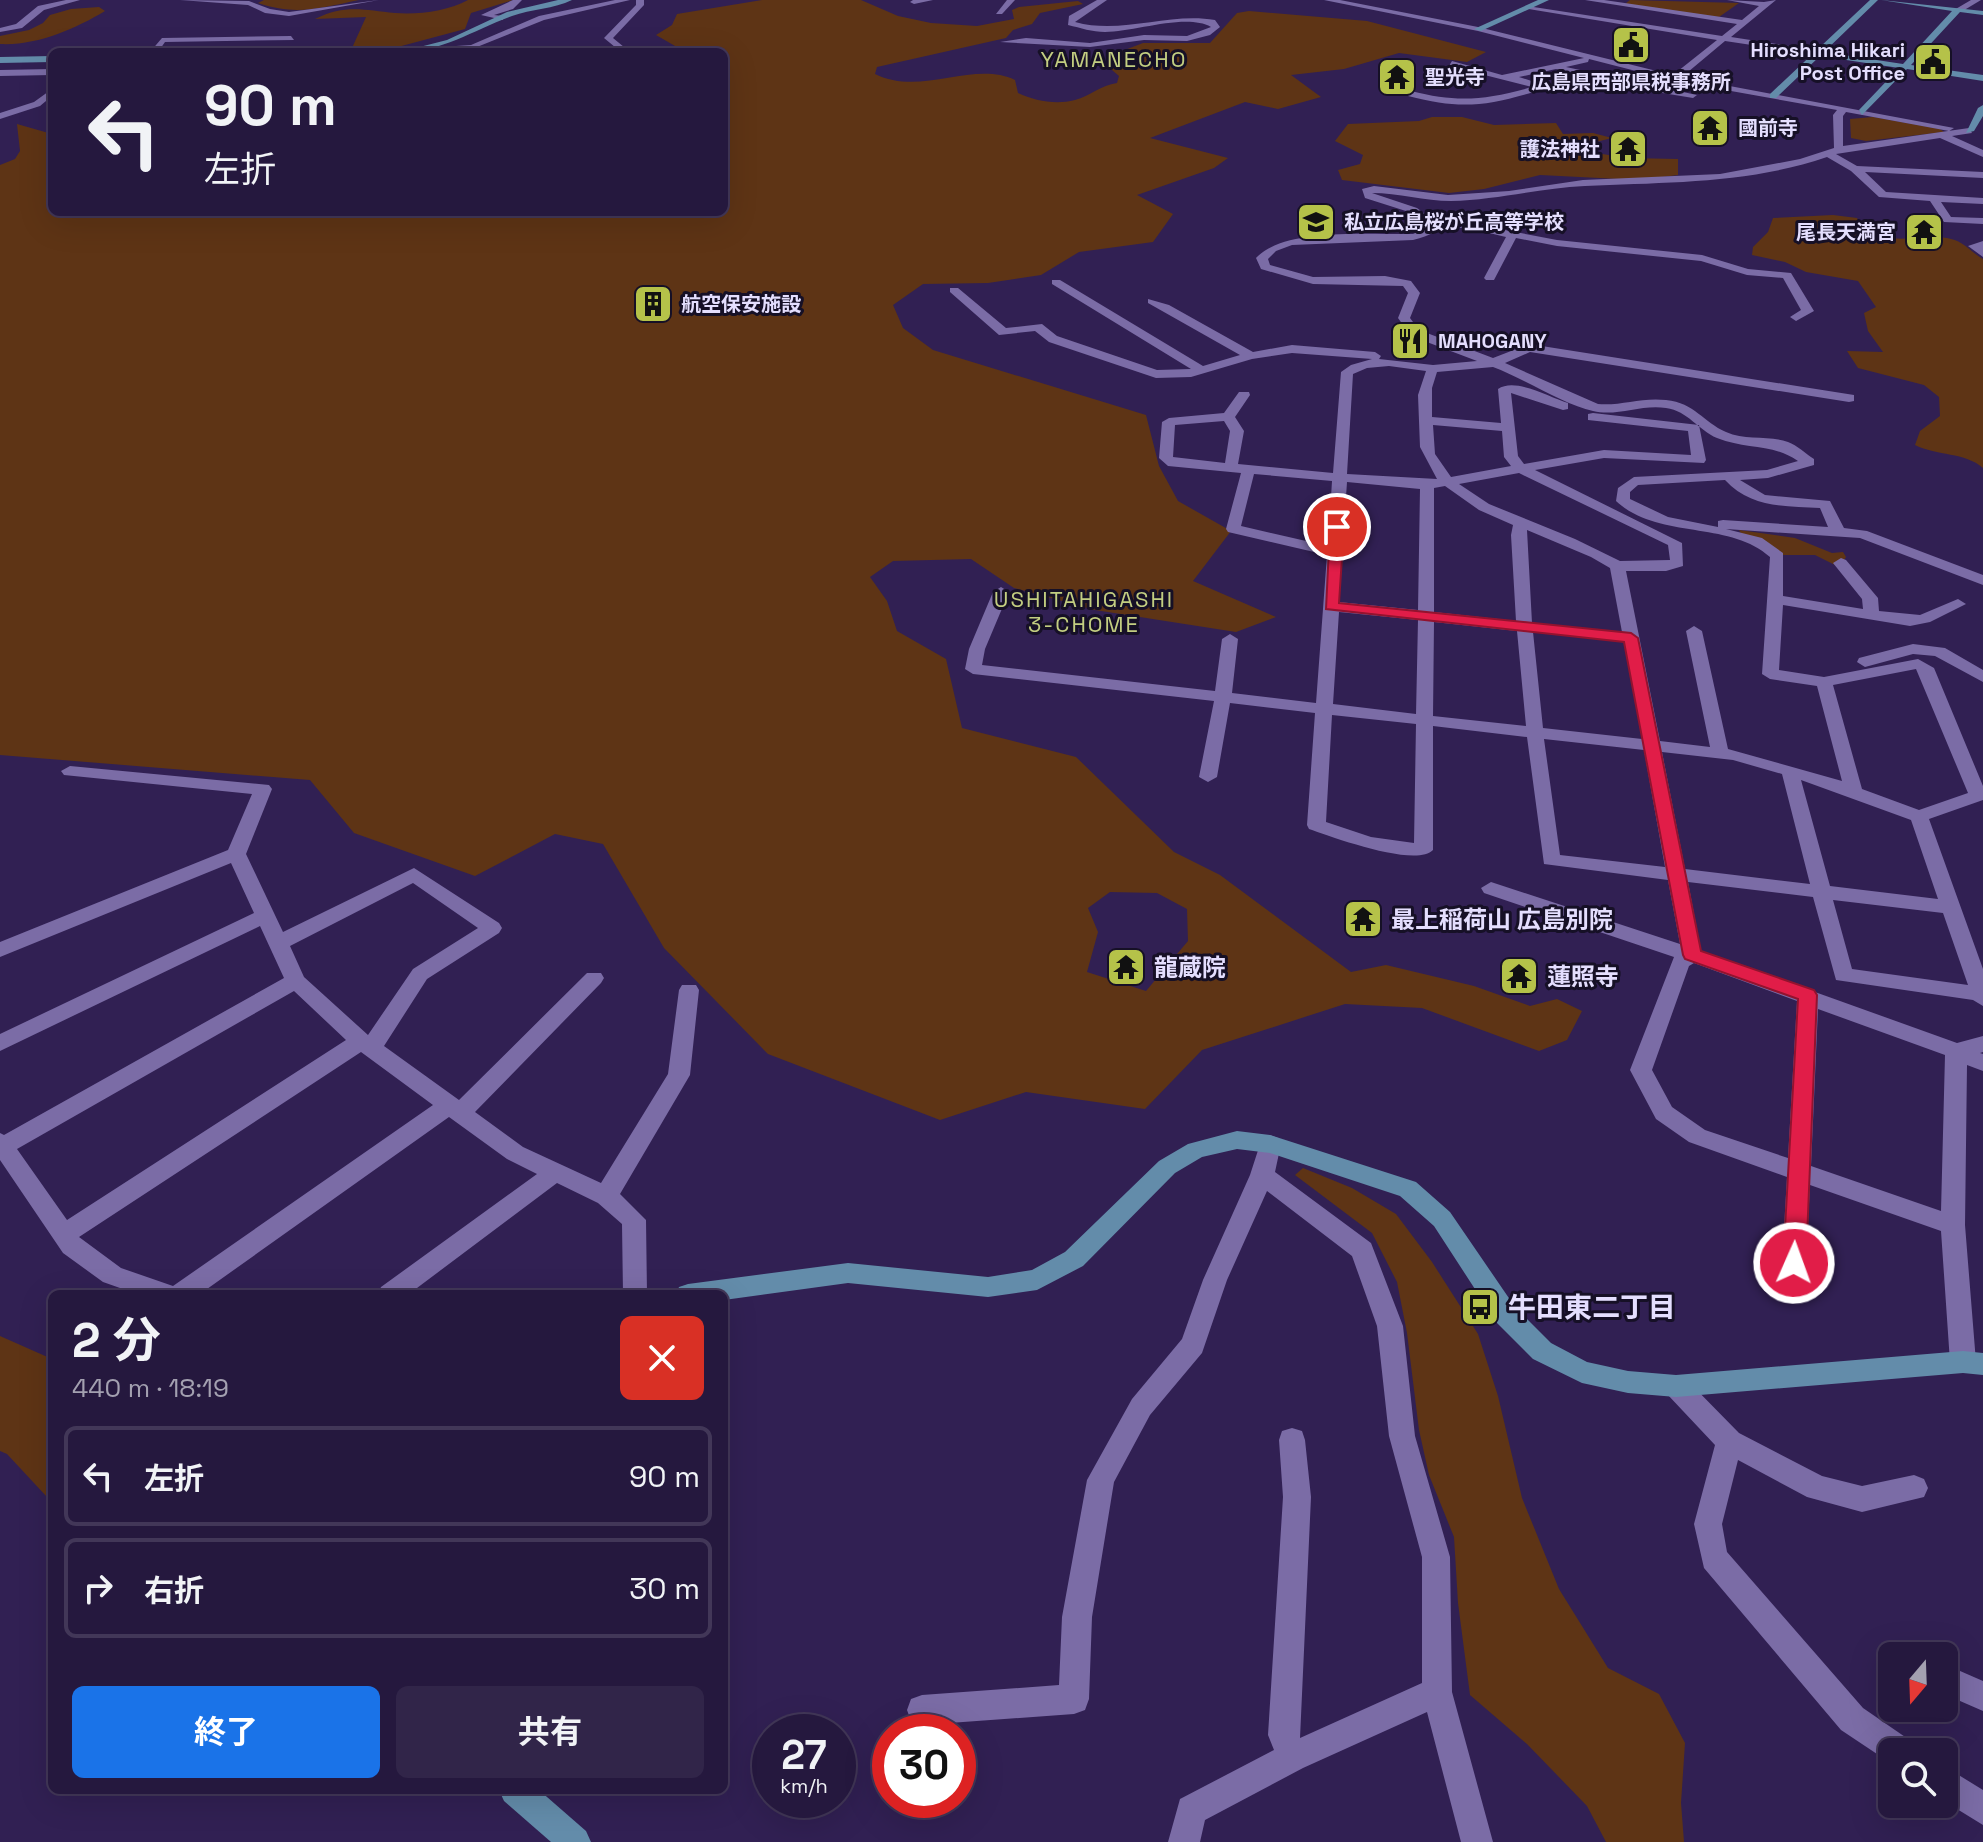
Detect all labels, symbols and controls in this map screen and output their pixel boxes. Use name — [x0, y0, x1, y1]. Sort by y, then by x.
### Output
public building icon: 広島県西部県税事務所 — [1610, 24, 1652, 66]
place label: Hiroshima Hikari Post Office — [1751, 37, 1905, 86]
public building icon: Hiroshima Hikari Post Office — [1912, 41, 1954, 83]
district label: YAMANECHO — [1041, 45, 1187, 73]
temple icon: 聖光寺 — [1376, 56, 1418, 98]
place label: 聖光寺 — [1425, 64, 1485, 90]
place label: 広島県西部県税事務所 — [1531, 69, 1731, 95]
text: 90 m — [204, 70, 337, 141]
icon: left — [72, 80, 176, 184]
temple icon: 國前寺 — [1689, 107, 1731, 149]
place label: 國前寺 — [1738, 115, 1798, 141]
temple icon: 護法神社 — [1607, 128, 1649, 170]
place label: 護法神社 — [1520, 136, 1600, 162]
text: 左折 — [204, 147, 276, 193]
school or university icon: 私立広島桜が丘高等学校 — [1295, 201, 1337, 243]
place label: 私立広島桜が丘高等学校 — [1344, 209, 1564, 235]
temple icon: 尾長天満宮 — [1903, 211, 1945, 253]
place label: 尾長天満宮 — [1796, 219, 1896, 245]
building icon: 航空保安施設 — [632, 283, 674, 325]
place label: 航空保安施設 — [681, 291, 801, 317]
restaurant icon: MAHOGANY — [1389, 320, 1431, 362]
place label: MAHOGANY — [1438, 328, 1547, 354]
pin — [1303, 493, 1371, 561]
icon: arrive — [1315, 505, 1359, 549]
district label: USHITAHIGASHI 3-CHOME — [994, 585, 1174, 638]
temple icon: 最上稲荷山 広島別院 — [1342, 898, 1384, 940]
place label: 最上稲荷山 広島別院 — [1391, 904, 1613, 935]
temple icon: 龍蔵院 — [1105, 946, 1147, 988]
place label: 龍蔵院 — [1154, 952, 1226, 983]
temple icon: 蓮照寺 — [1498, 955, 1540, 997]
place label: 蓮照寺 — [1547, 961, 1619, 992]
position arrow — [1752, 1221, 1836, 1305]
bus stop icon: 牛田東二丁目 — [1459, 1286, 1501, 1328]
place label: 牛田東二丁目 — [1508, 1289, 1676, 1325]
text: 2 分 — [72, 1310, 161, 1371]
button: close — [620, 1316, 704, 1400]
text: 440 m · 18:19 — [72, 1371, 229, 1405]
icon: left — [76, 1454, 120, 1498]
text: 90 m — [629, 1457, 700, 1496]
text: 左折 — [144, 1459, 204, 1498]
icon: right — [76, 1566, 120, 1610]
text: 30 m — [629, 1569, 700, 1608]
text: 右折 — [144, 1571, 204, 1610]
north arrow — [1878, 1642, 1958, 1722]
map controls — [1878, 1642, 1958, 1818]
button: 終了 — [72, 1686, 380, 1778]
button: 共有 — [396, 1686, 704, 1778]
speed limit sign: 30 — [872, 1714, 976, 1818]
text: 27 — [781, 1730, 827, 1781]
button: search — [1878, 1738, 1958, 1818]
text: km/h — [780, 1773, 828, 1799]

